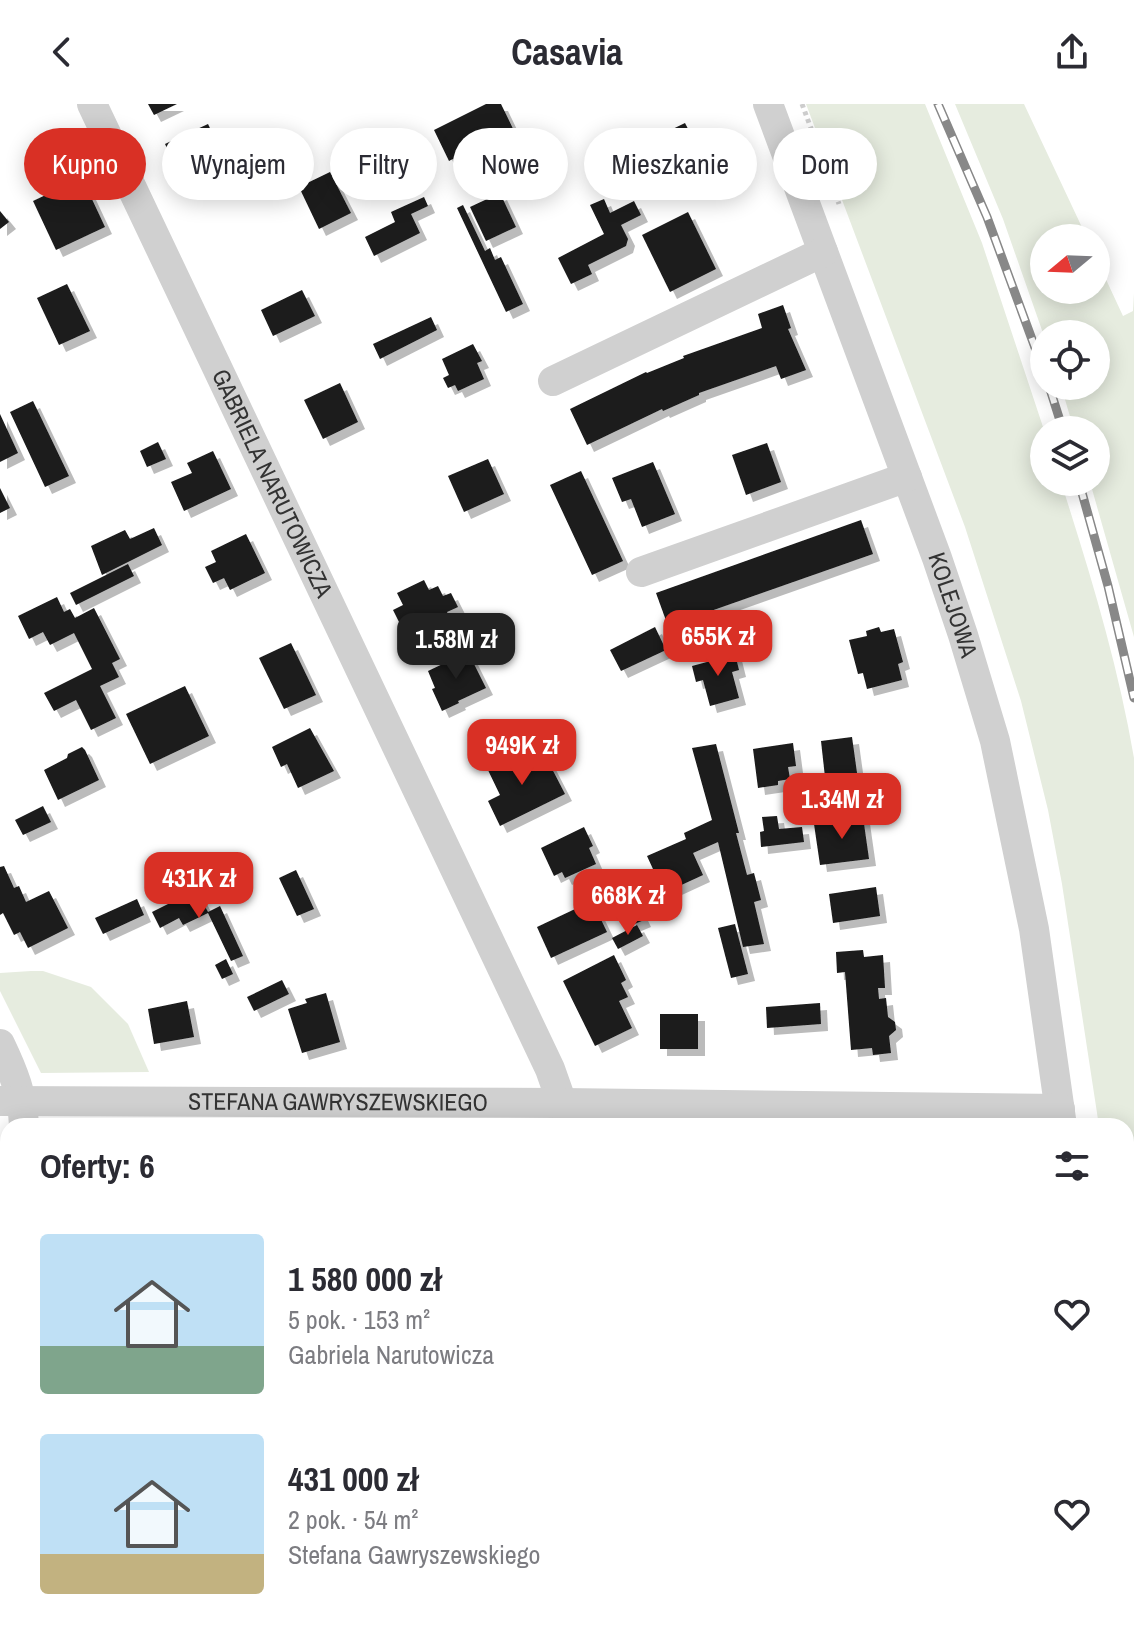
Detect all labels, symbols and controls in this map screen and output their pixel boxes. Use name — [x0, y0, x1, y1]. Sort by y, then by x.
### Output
text: Casavia — [511, 28, 623, 76]
icon: back — [40, 30, 84, 74]
icon: share — [1050, 30, 1094, 74]
chip: Kupno — [24, 128, 146, 200]
chip: Wynajem — [162, 128, 314, 200]
chip: Filtry — [330, 128, 437, 200]
chip: Nowe — [453, 128, 568, 200]
chip: Mieszkanie — [584, 128, 757, 200]
chip: Dom — [773, 128, 877, 200]
north arrow — [1030, 224, 1110, 304]
map controls — [1030, 224, 1110, 496]
button: locate — [1030, 320, 1110, 400]
street label: GABRIELA NARUTOWICZA — [205, 364, 341, 603]
button: layers — [1030, 416, 1110, 496]
street label: KOLEJOWA — [921, 548, 986, 662]
pin: 655K zł — [644, 610, 792, 678]
pin: 1.58M zł — [373, 613, 539, 681]
text: 655K zł — [681, 618, 755, 653]
text: 1.58M zł — [415, 621, 497, 656]
pin: 949K zł — [448, 719, 596, 787]
text: 949K zł — [485, 727, 559, 762]
pin: 1.34M zł — [759, 773, 925, 841]
text: 1.34M zł — [801, 781, 883, 816]
pin: 431K zł — [125, 852, 273, 920]
text: 431K zł — [162, 860, 236, 895]
pin: 668K zł — [554, 869, 702, 937]
text: 668K zł — [591, 877, 665, 912]
street label: STEFANA GAWRYSZEWSKIEGO — [188, 1085, 488, 1118]
text: Oferty: 6 — [40, 1143, 155, 1189]
icon: filters — [1050, 1144, 1094, 1188]
text: 1 580 000 zł — [288, 1256, 441, 1302]
icon: home — [104, 1266, 200, 1362]
icon: heart — [1050, 1292, 1094, 1336]
text: 5 pok. · 153 m² — [288, 1302, 430, 1337]
text: Gabriela Narutowicza — [288, 1337, 494, 1372]
text: 431 000 zł — [288, 1456, 418, 1502]
icon: home — [104, 1466, 200, 1562]
icon: heart — [1050, 1492, 1094, 1536]
text: 2 pok. · 54 m² — [288, 1502, 418, 1537]
text: Stefana Gawryszewskiego — [288, 1537, 540, 1572]

